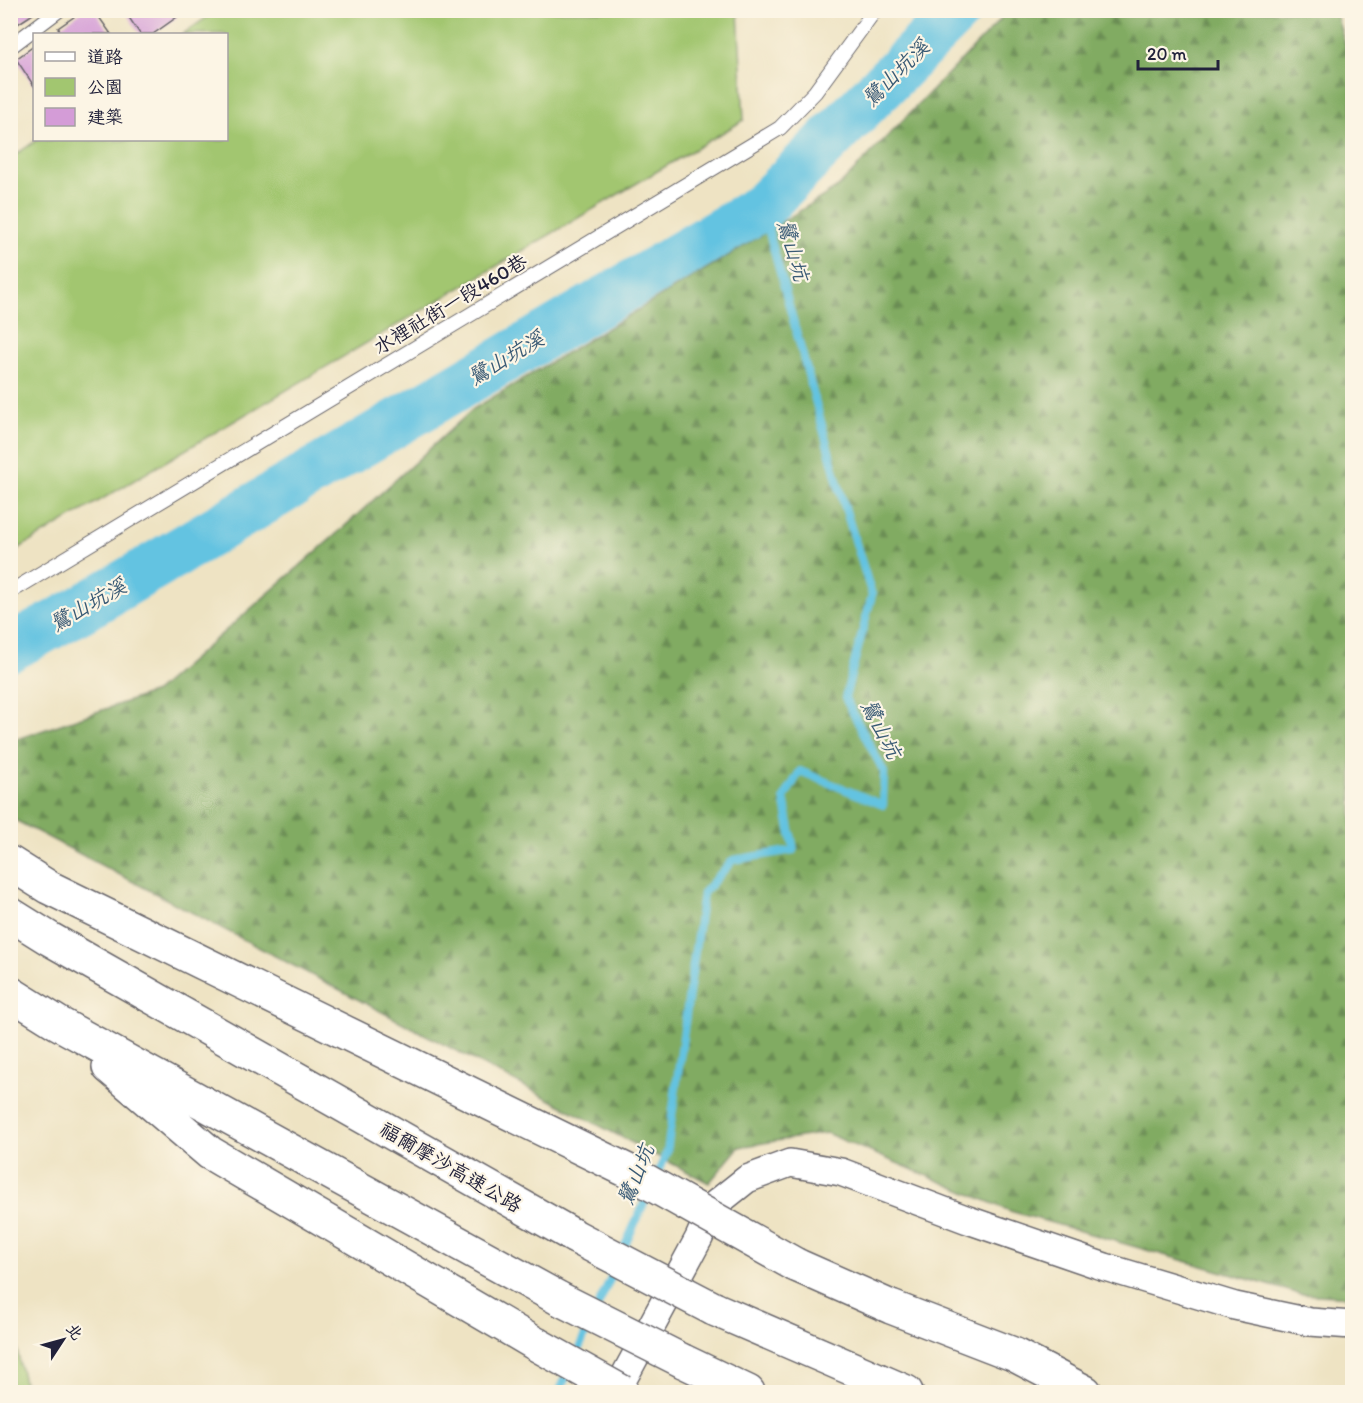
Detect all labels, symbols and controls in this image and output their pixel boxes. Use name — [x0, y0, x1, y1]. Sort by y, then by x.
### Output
legend — [33, 33, 228, 141]
water label: 鷺山坑溪 — [857, 33, 935, 111]
scale bar — [1138, 33, 1218, 71]
text: 20 m — [1147, 43, 1187, 65]
text: 道路 — [87, 46, 123, 68]
text: 公園 — [87, 76, 123, 98]
text: 建築 — [87, 106, 123, 128]
water label: 鷺山坑 — [773, 216, 815, 286]
street label: 水裡社街一段460巷 — [369, 248, 532, 359]
water label: 鷺山坑溪 — [463, 325, 549, 390]
water label: 鷺山坑溪 — [45, 572, 131, 636]
water label: 鷺山坑 — [856, 695, 908, 764]
street label: 福爾摩沙高速公路 — [376, 1117, 527, 1218]
water label: 鷺山坑 — [612, 1139, 660, 1209]
north arrow — [33, 1310, 93, 1370]
text: 北 — [62, 1319, 87, 1344]

